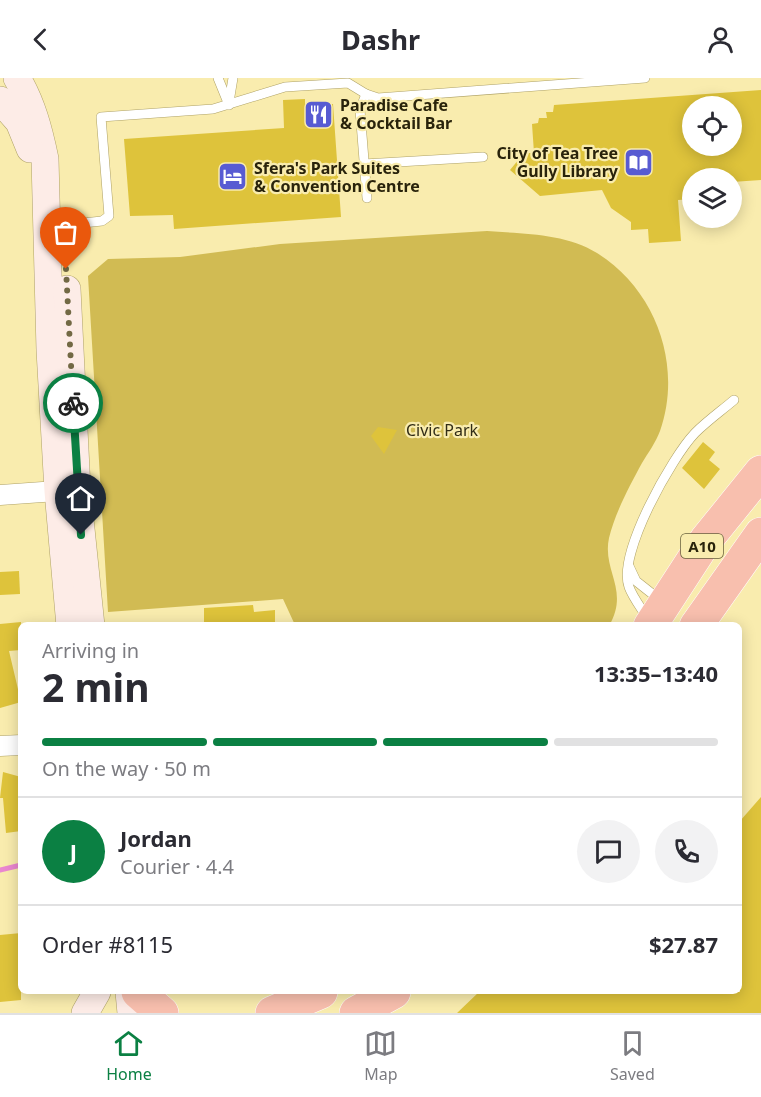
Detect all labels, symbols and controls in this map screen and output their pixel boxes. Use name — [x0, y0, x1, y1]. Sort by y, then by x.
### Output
text: Dashr — [341, 21, 420, 58]
icon: back — [24, 23, 57, 56]
icon: person — [704, 23, 737, 56]
place label: Paradise Cafe & Cocktail Bar — [340, 94, 452, 134]
map controls — [682, 96, 742, 228]
button: locate — [682, 96, 742, 156]
restaurant icon: Paradise Cafe & Cocktail Bar — [303, 98, 335, 130]
place label: City of Tea Tree Gully Library — [497, 142, 619, 182]
library icon: City of Tea Tree Gully Library — [623, 146, 655, 178]
place label: Sfera's Park Suites & Convention Centre — [254, 157, 420, 197]
hotel icon: Sfera's Park Suites & Convention Centre — [217, 161, 249, 193]
button: layers — [682, 168, 742, 228]
pin — [40, 207, 91, 269]
icon: bag — [49, 216, 82, 249]
courier — [43, 373, 103, 433]
icon: bike — [57, 387, 90, 420]
park label: Civic Park — [406, 419, 479, 441]
pin — [55, 473, 106, 535]
icon: home — [64, 482, 97, 515]
road number: A10 — [681, 534, 723, 558]
text: Arriving in — [42, 637, 139, 664]
text: 13:35–13:40 — [594, 658, 718, 688]
text: 2 min — [42, 660, 149, 713]
text: On the way · 50 m — [42, 755, 211, 782]
button: chat — [577, 820, 640, 883]
button: phone — [655, 820, 718, 883]
text: Jordan — [120, 823, 192, 853]
text: J — [70, 836, 77, 866]
text: Courier · 4.4 — [120, 853, 234, 880]
text: Order #8115 — [42, 929, 173, 959]
text: $27.87 — [649, 929, 718, 959]
tab: Home — [106, 1027, 152, 1085]
tab: Map — [364, 1027, 398, 1085]
tab: Saved — [610, 1027, 655, 1085]

